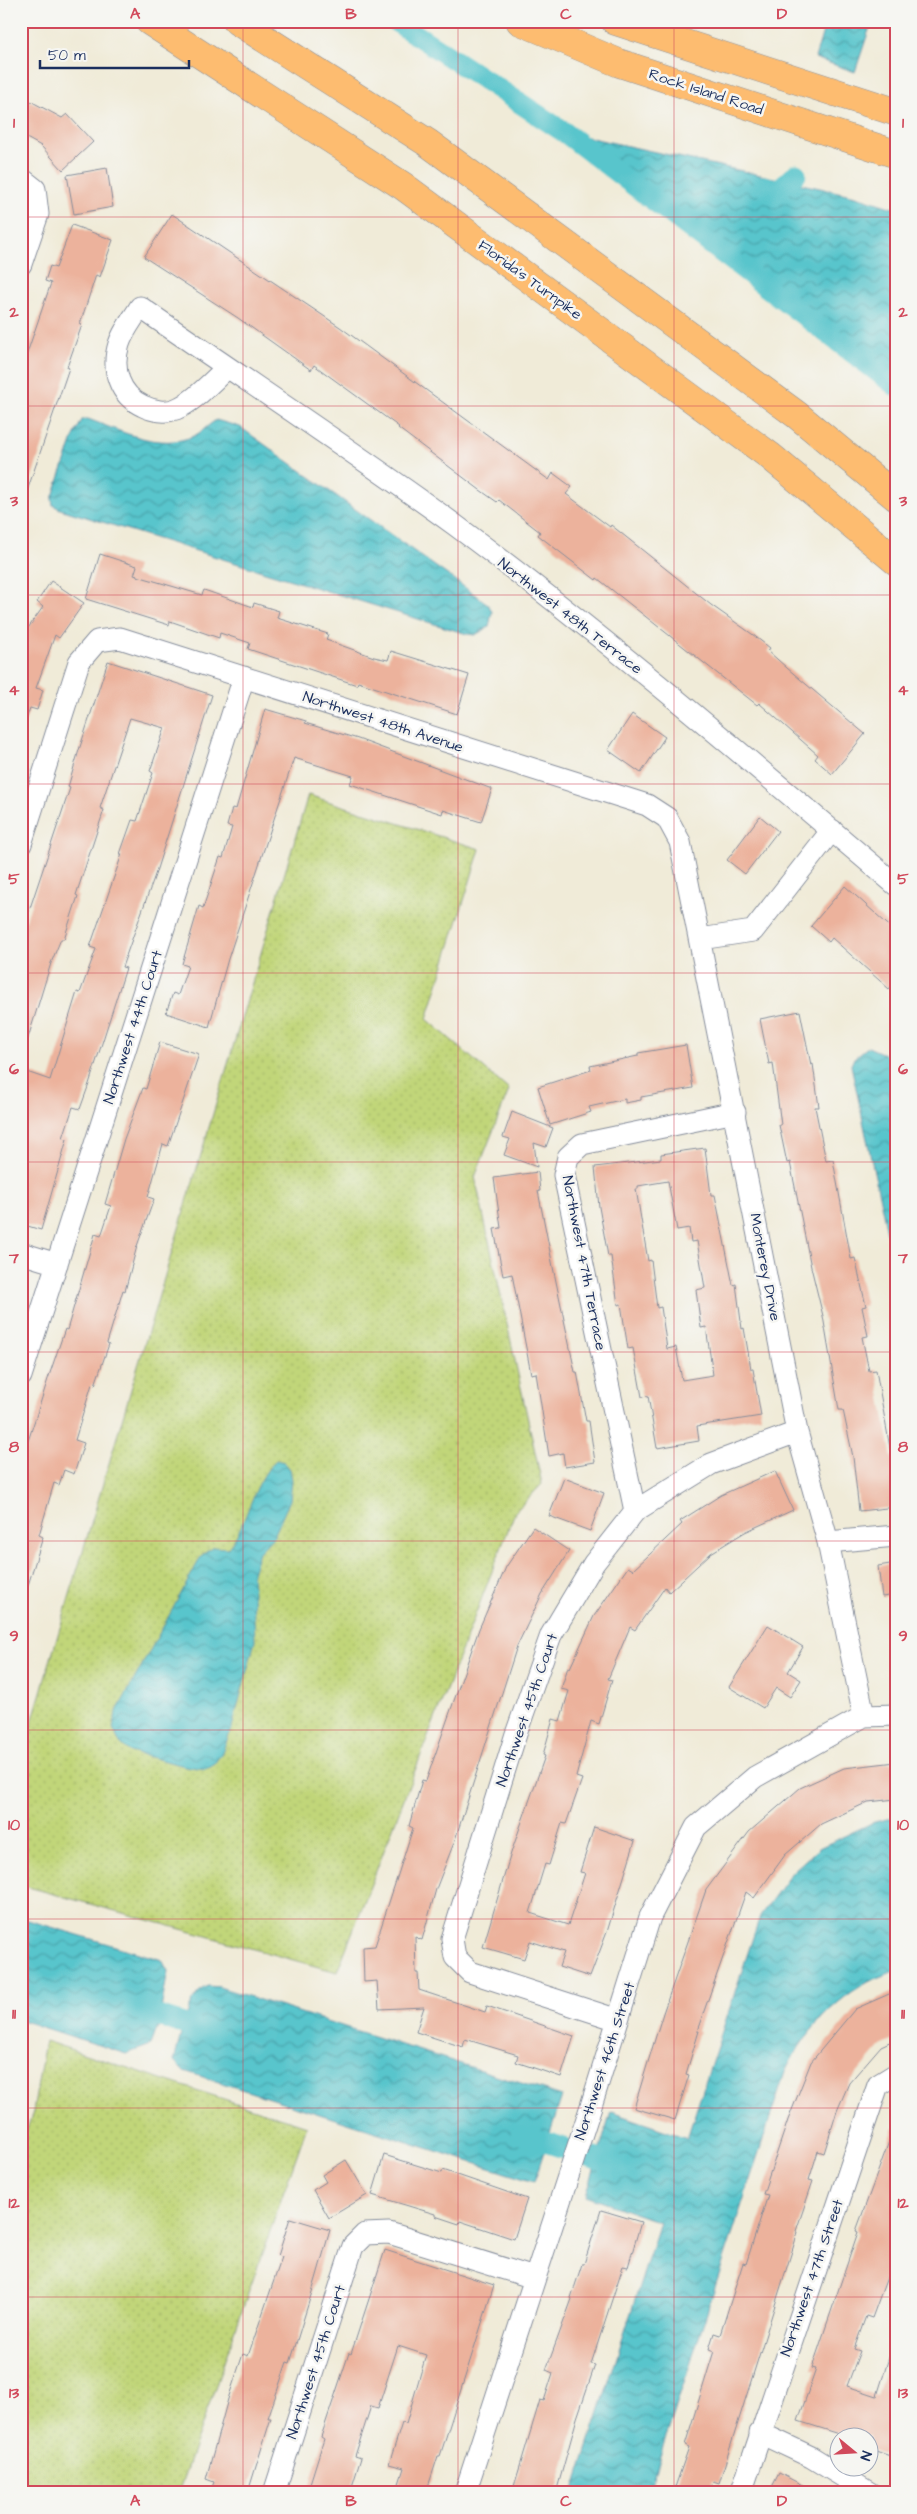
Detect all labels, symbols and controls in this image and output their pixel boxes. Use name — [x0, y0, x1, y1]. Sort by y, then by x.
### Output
text: A — [130, 3, 141, 25]
text: B — [345, 3, 357, 25]
text: C — [560, 3, 572, 25]
text: D — [777, 3, 788, 25]
scale bar — [40, 38, 189, 70]
text: 50 m — [48, 45, 86, 66]
street label: Rock Island Road — [646, 64, 766, 121]
text: 1 — [13, 112, 16, 134]
text: 1 — [902, 112, 905, 134]
street label: Florida's Turnpike — [474, 235, 586, 325]
text: 2 — [8, 301, 19, 323]
text: 2 — [897, 301, 908, 323]
text: 3 — [9, 490, 19, 512]
text: 3 — [898, 490, 908, 512]
street label: Northwest 48th Terrace — [493, 553, 647, 679]
text: 4 — [9, 679, 20, 701]
text: 4 — [898, 679, 909, 701]
street label: Northwest 48th Avenue — [300, 686, 466, 758]
text: 5 — [8, 868, 20, 890]
text: 5 — [897, 868, 909, 890]
street label: Northwest 44th Court — [98, 947, 168, 1107]
text: 6 — [9, 1058, 19, 1080]
text: 6 — [898, 1058, 908, 1080]
street label: Northwest 47th Terrace — [557, 1174, 611, 1352]
street label: Monterey Drive — [743, 1211, 786, 1323]
text: 7 — [8, 1247, 19, 1269]
text: 7 — [897, 1247, 908, 1269]
text: 8 — [9, 1436, 20, 1458]
text: 8 — [898, 1436, 909, 1458]
text: 9 — [9, 1625, 19, 1647]
text: 9 — [898, 1625, 908, 1647]
street label: Northwest 45th Court — [491, 1631, 563, 1789]
text: 10 — [8, 1814, 20, 1836]
text: 10 — [897, 1814, 909, 1836]
street label: Northwest 46th Street — [570, 1979, 640, 2143]
text: 11 — [12, 2003, 17, 2025]
text: 11 — [901, 2003, 906, 2025]
text: 12 — [8, 2192, 20, 2214]
text: 12 — [897, 2192, 909, 2214]
street label: Northwest 47th Street — [775, 2197, 849, 2359]
street label: Northwest 45th Court — [281, 2282, 351, 2442]
text: 13 — [9, 2382, 20, 2404]
text: 13 — [898, 2382, 909, 2404]
north arrow — [830, 2426, 880, 2476]
text: N — [854, 2448, 876, 2463]
text: A — [130, 2490, 141, 2512]
text: B — [345, 2490, 357, 2512]
text: C — [560, 2490, 572, 2512]
text: D — [777, 2490, 788, 2512]

